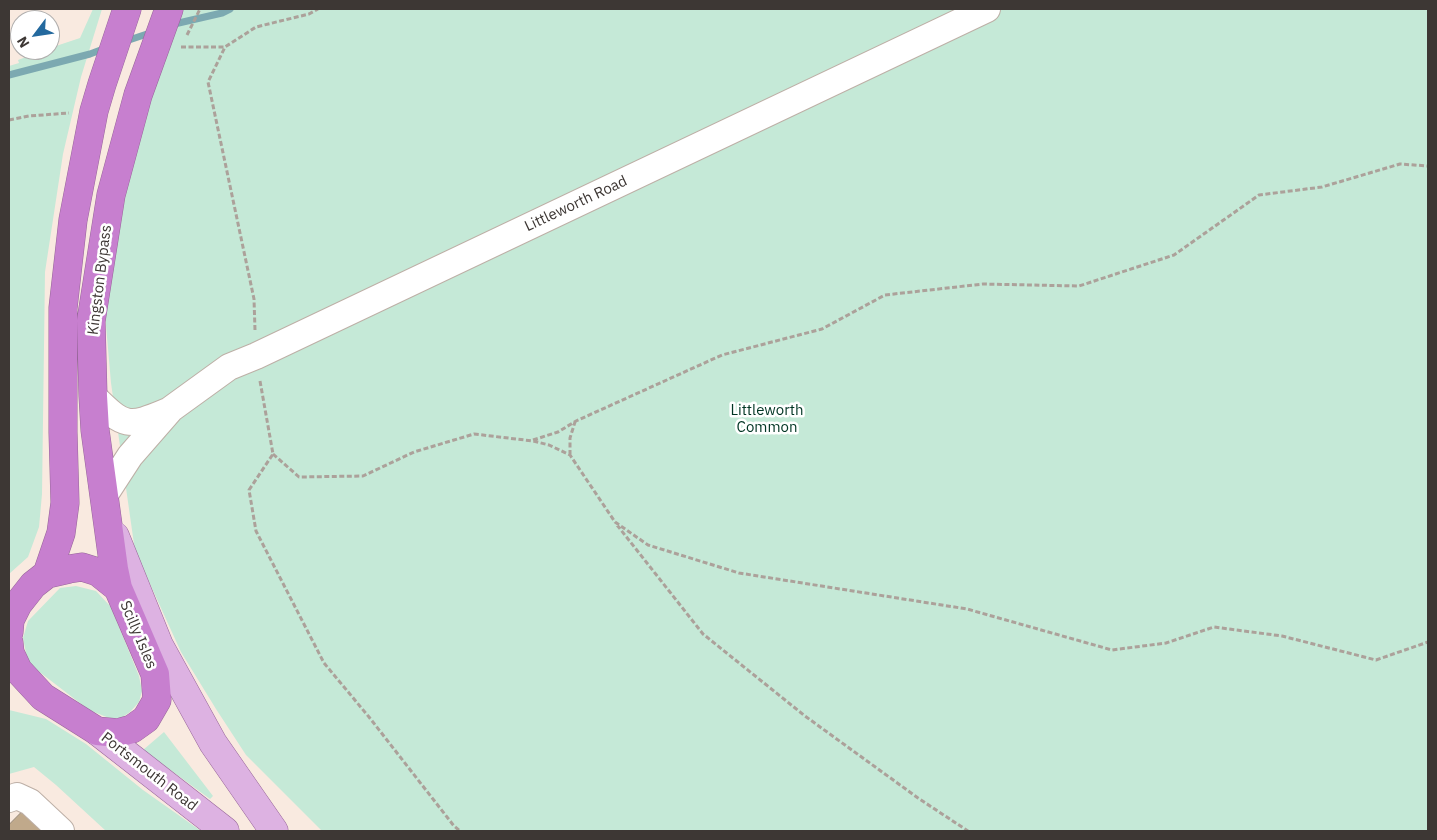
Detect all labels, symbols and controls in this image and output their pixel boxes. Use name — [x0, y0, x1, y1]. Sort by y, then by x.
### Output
north arrow — [10, 10, 60, 60]
text: N — [13, 33, 33, 51]
street label: Littleworth Road — [522, 172, 630, 236]
street label: Kingston Bypass — [84, 224, 116, 336]
park label: Littleworth Common — [730, 402, 804, 437]
street label: Scilly Isles — [116, 598, 160, 672]
street label: Portsmouth Road — [97, 729, 201, 815]

